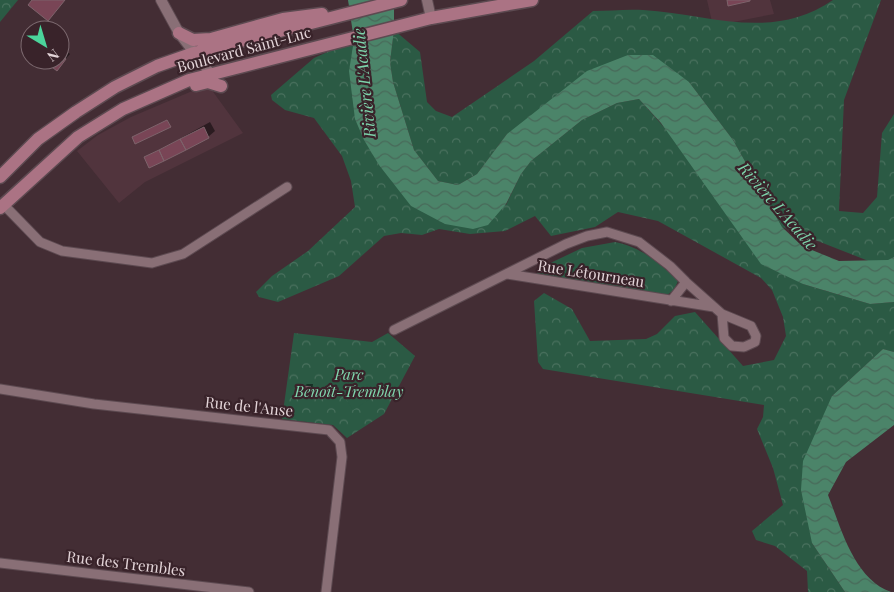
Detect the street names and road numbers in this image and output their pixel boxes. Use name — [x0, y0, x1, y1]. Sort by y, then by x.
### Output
street label: Boulevard Saint-Luc — [174, 22, 313, 77]
street label: Rue Létourneau — [536, 255, 646, 291]
street label: Rue de l'Anse — [204, 391, 294, 421]
street label: Rue des Trembles — [66, 546, 187, 580]

